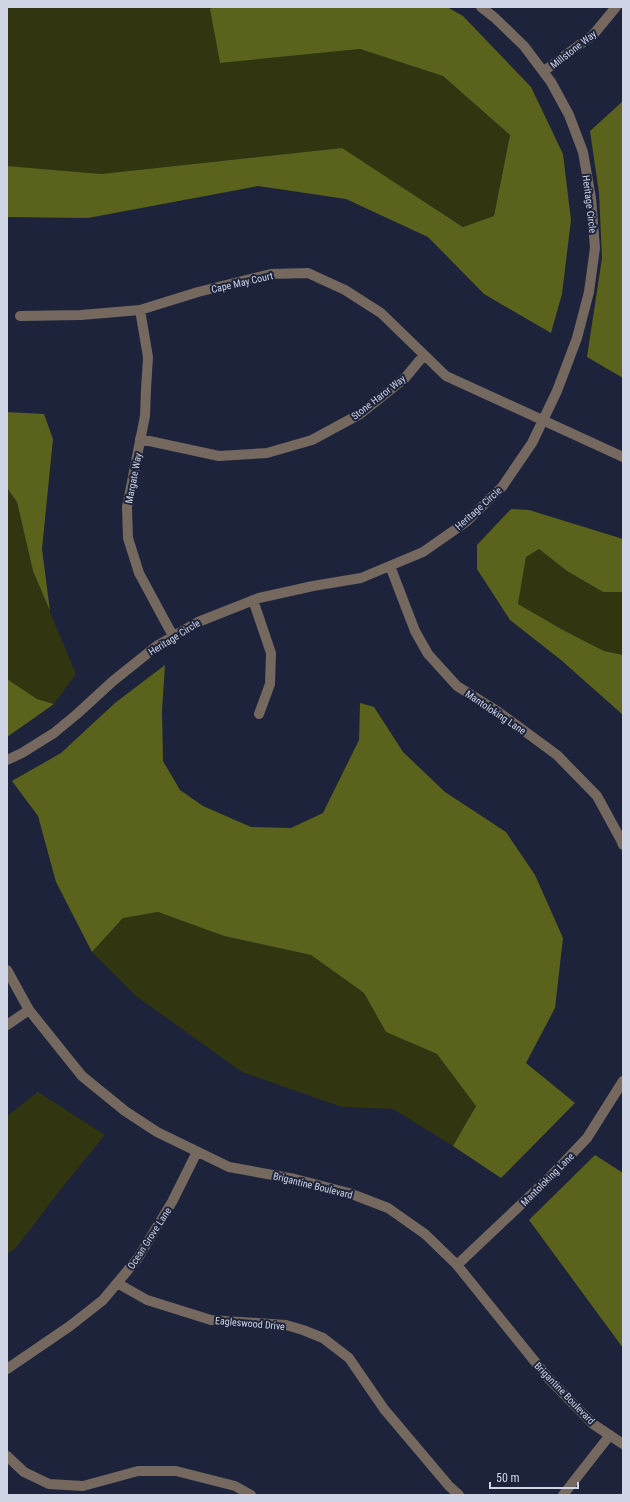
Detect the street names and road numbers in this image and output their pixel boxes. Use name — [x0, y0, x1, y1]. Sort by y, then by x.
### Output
street label: Millstone Way — [548, 28, 598, 71]
street label: Heritage Circle — [580, 174, 599, 234]
street label: Cape May Court — [210, 270, 274, 295]
street label: Stone Haror Way — [349, 373, 408, 422]
street label: Margate Way — [123, 452, 144, 504]
street label: Heritage Circle — [453, 485, 504, 532]
street label: Heritage Circle — [147, 617, 202, 658]
street label: Mantoloking Lane — [463, 688, 528, 737]
street label: Mantoloking Lane — [519, 1150, 576, 1208]
street label: Brigantine Boulevard — [272, 1170, 354, 1201]
street label: Ocean Grove Lane — [125, 1205, 174, 1271]
street label: Eagleswood Drive — [215, 1315, 286, 1332]
street label: Brigantine Boulevard — [532, 1360, 597, 1427]

